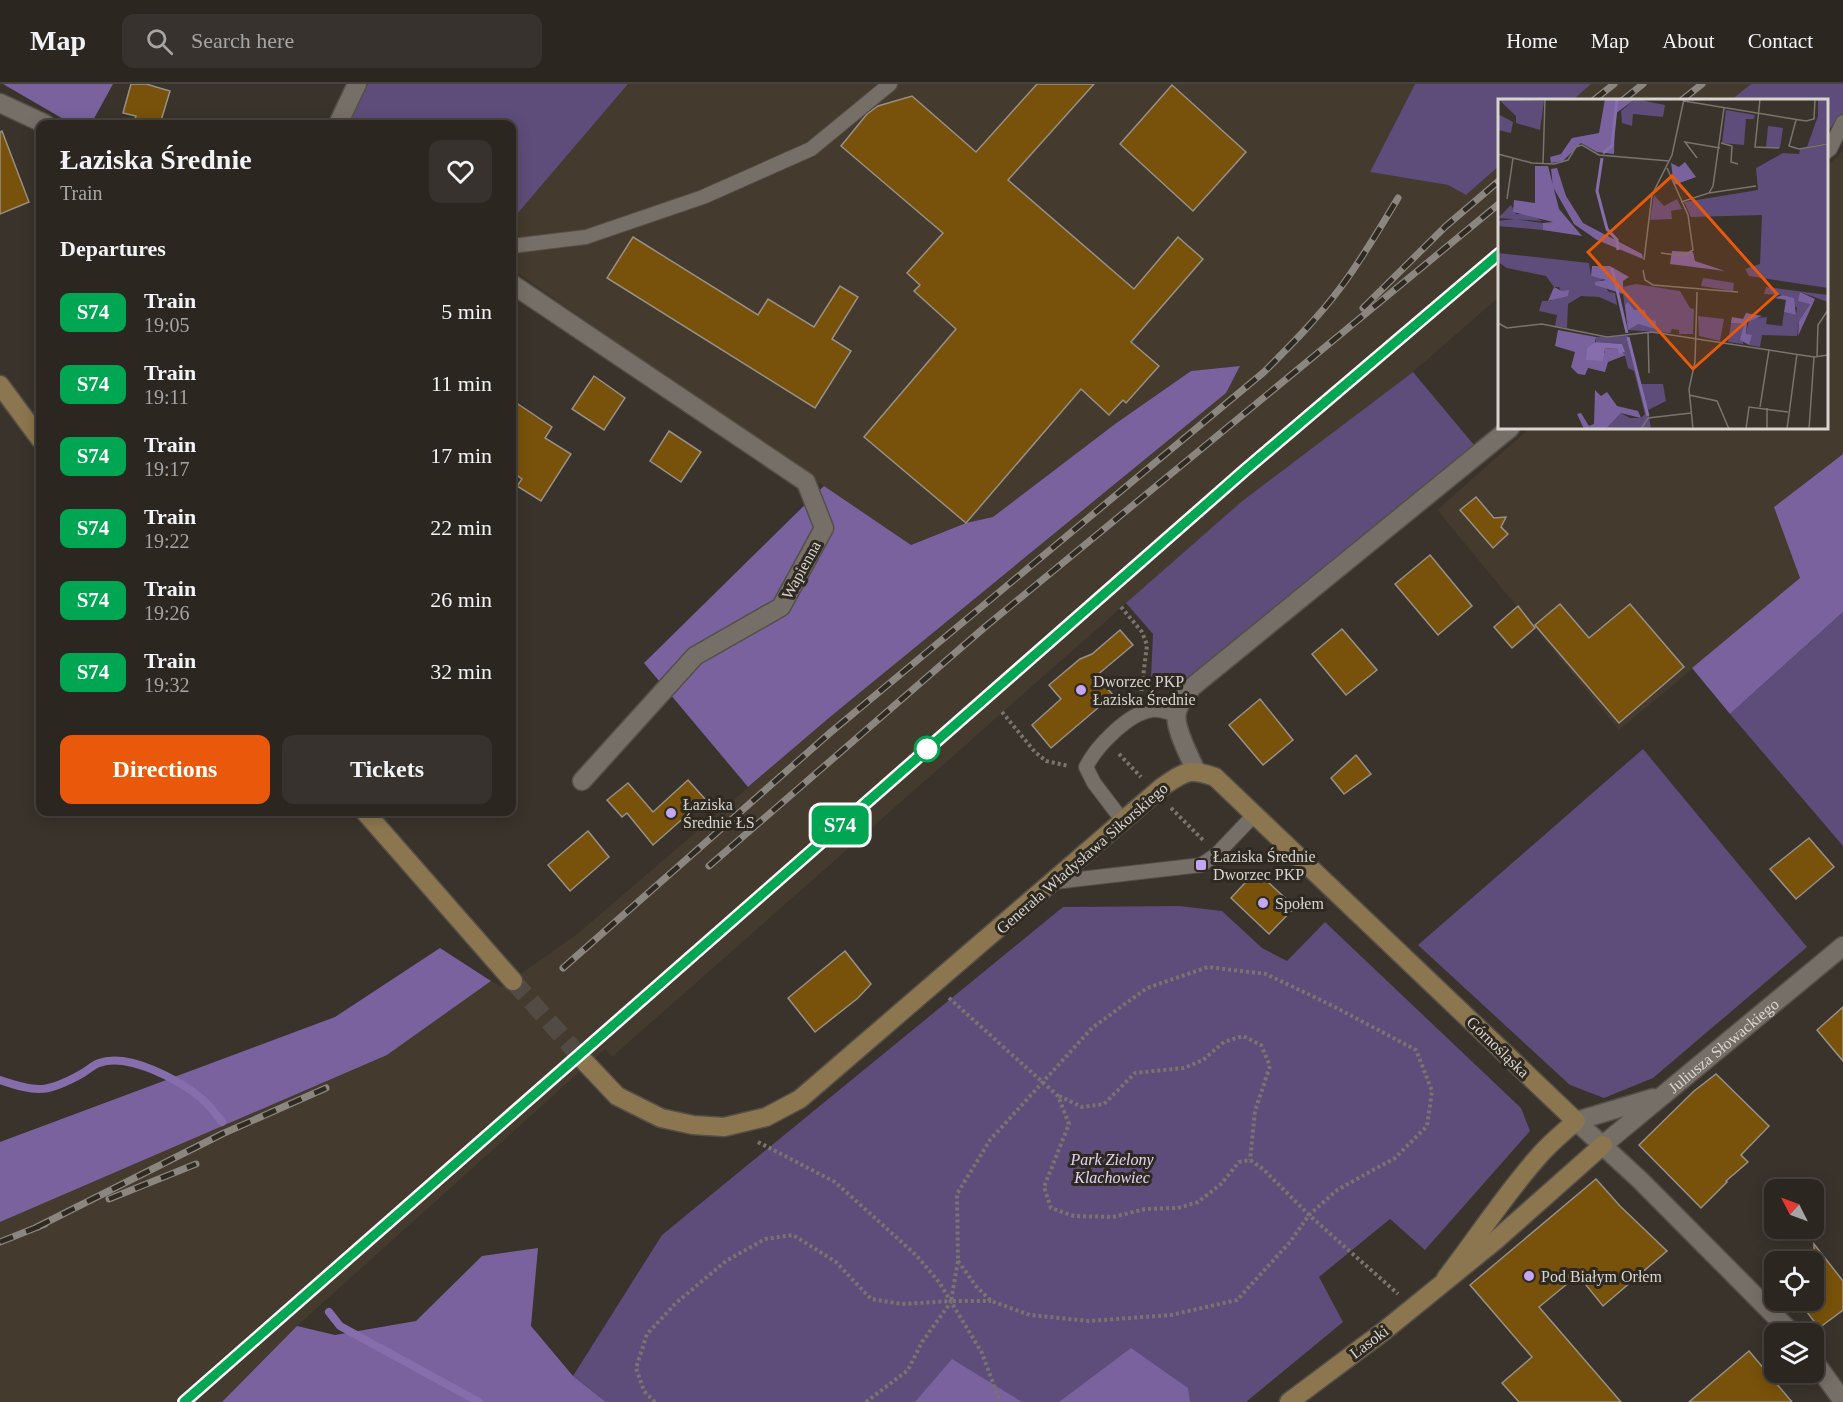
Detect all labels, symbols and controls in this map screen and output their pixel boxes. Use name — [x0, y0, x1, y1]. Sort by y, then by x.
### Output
search box — [122, 14, 542, 68]
text: Map — [30, 25, 86, 56]
icon: search — [143, 25, 176, 58]
text: Search here — [191, 28, 294, 53]
text: Home — [1506, 29, 1558, 53]
text: Map — [1591, 29, 1629, 53]
text: About — [1662, 29, 1715, 53]
text: Contact — [1748, 29, 1813, 53]
inset map — [1498, 99, 1828, 429]
button: heart — [429, 140, 492, 203]
text: Łaziska Średnie — [60, 144, 252, 175]
text: Train — [60, 182, 103, 204]
text: Departures — [60, 236, 166, 261]
text: Train — [144, 288, 196, 313]
text: 5 min — [441, 299, 492, 324]
text: S74 — [77, 300, 109, 324]
text: 19:05 — [144, 314, 190, 336]
text: Train — [144, 360, 196, 385]
text: 11 min — [431, 371, 492, 396]
text: S74 — [77, 372, 109, 396]
text: 19:11 — [144, 386, 189, 408]
text: Train — [144, 432, 196, 457]
text: 17 min — [430, 443, 492, 468]
text: S74 — [77, 444, 109, 468]
text: 19:17 — [144, 458, 190, 480]
text: Train — [144, 504, 196, 529]
text: 22 min — [430, 515, 492, 540]
text: S74 — [77, 516, 109, 540]
text: 19:22 — [144, 530, 190, 552]
street label: Wapienna — [778, 538, 825, 602]
text: Train — [144, 576, 196, 601]
text: 26 min — [430, 587, 492, 612]
text: S74 — [77, 588, 109, 612]
text: 19:26 — [144, 602, 190, 624]
text: Train — [144, 648, 196, 673]
text: 32 min — [430, 659, 492, 684]
text: S74 — [77, 660, 109, 684]
place label: Dworzec PKP Łaziska Średnie — [1093, 673, 1196, 708]
text: 19:32 — [144, 674, 190, 696]
marker: Dworzec PKP Łaziska Średnie — [1074, 683, 1088, 697]
button: Directions — [60, 735, 270, 804]
button: Tickets — [282, 735, 492, 804]
unlabelled marker — [914, 736, 940, 762]
street label: Generała Władysława Sikorskiego — [993, 779, 1172, 938]
place label: Łaziska Średnie ŁS — [683, 796, 755, 831]
marker: Łaziska Średnie ŁS — [664, 806, 678, 820]
line badge: S74 — [806, 806, 874, 844]
text: S74 — [824, 813, 856, 837]
place label: Łaziska Średnie Dworzec PKP — [1213, 847, 1316, 883]
marker: Łaziska Średnie Dworzec PKP — [1194, 858, 1208, 872]
place label: Społem — [1275, 895, 1324, 913]
marker: Społem — [1256, 896, 1270, 910]
street label: Juliusza Słowackiego — [1664, 995, 1782, 1096]
street label: Górnośląska — [1463, 1013, 1533, 1082]
park label: Park Zielony Klachowiec — [1069, 1151, 1154, 1186]
north arrow — [1764, 1179, 1824, 1239]
map controls — [1764, 1179, 1824, 1383]
button: locate — [1764, 1251, 1824, 1311]
place label: Pod Białym Orłem — [1541, 1268, 1662, 1286]
marker: Pod Białym Orłem — [1522, 1269, 1536, 1283]
street label: Lasoki — [1346, 1322, 1392, 1362]
button: layers — [1764, 1323, 1824, 1383]

